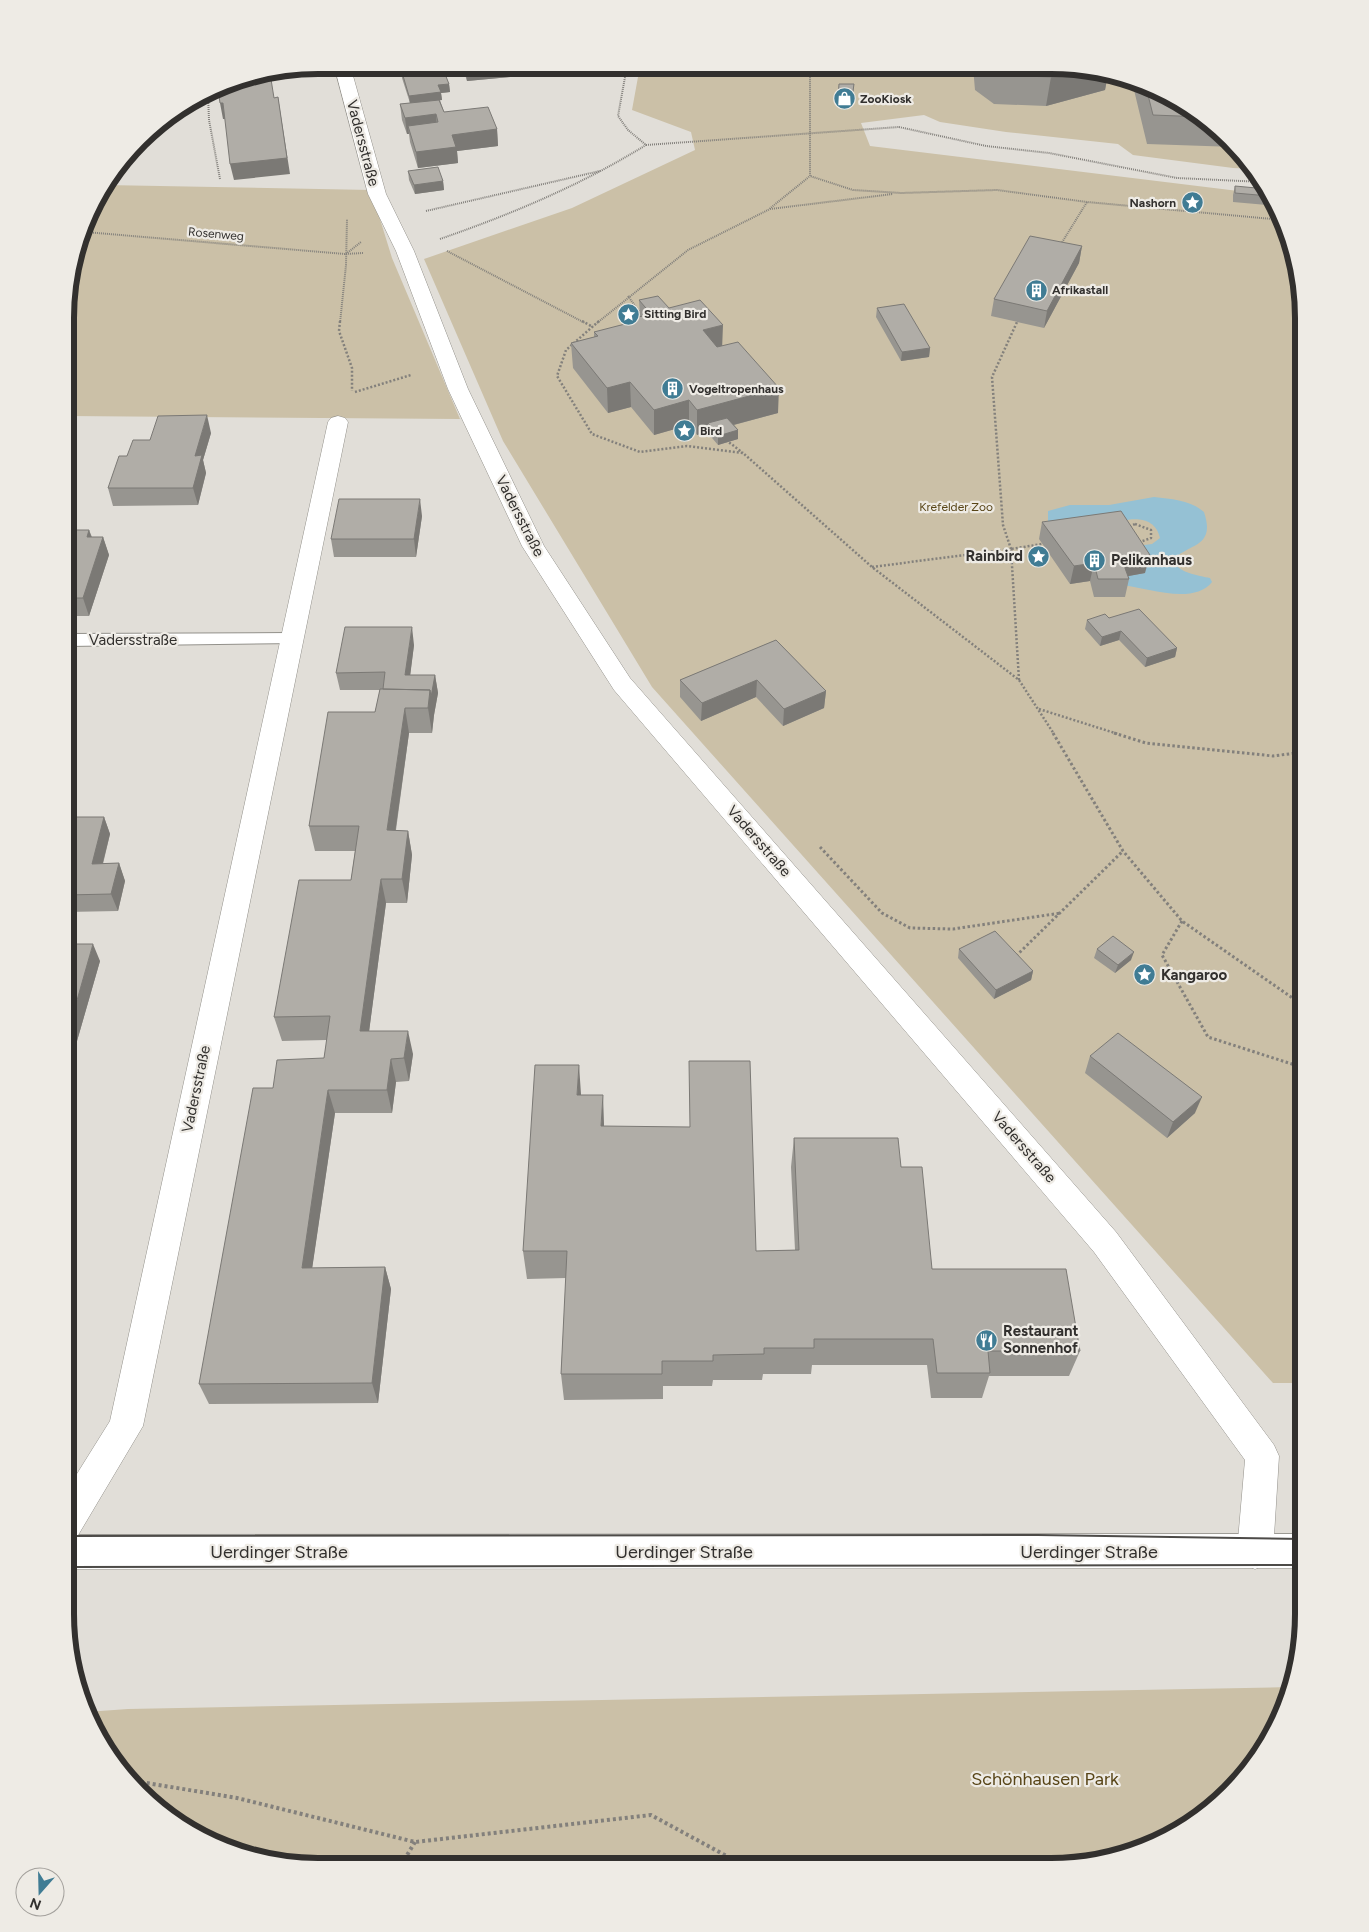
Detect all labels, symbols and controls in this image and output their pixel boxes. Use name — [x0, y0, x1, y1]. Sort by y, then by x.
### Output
shop icon: ZooKiosk — [832, 87, 856, 111]
place label: ZooKiosk — [860, 92, 912, 106]
street label: Vadersstraße — [343, 98, 383, 188]
place icon: Nashorn — [1180, 191, 1204, 215]
place label: Nashorn — [1130, 196, 1176, 210]
street label: Rosenweg — [187, 225, 245, 243]
building icon: Afrikastall — [1024, 278, 1048, 302]
place label: Afrikastall — [1052, 283, 1108, 297]
place icon: Sitting Bird — [616, 302, 640, 326]
place label: Sitting Bird — [644, 307, 706, 321]
building icon: Vogeltropenhaus — [661, 377, 685, 401]
place label: Vogeltropenhaus — [689, 382, 784, 396]
place icon: Bird — [672, 419, 696, 443]
place label: Bird — [700, 424, 722, 438]
street label: Vadersstraße — [492, 472, 548, 560]
park label: Krefelder Zoo — [919, 500, 993, 514]
place icon: Rainbird — [1027, 544, 1051, 568]
place label: Rainbird — [965, 547, 1023, 565]
building icon: Pelikanhaus — [1083, 548, 1107, 572]
place label: Pelikanhaus — [1111, 551, 1192, 569]
street label: Vadersstraße — [89, 631, 177, 649]
street label: Vadersstraße — [723, 802, 795, 880]
place icon: Kangaroo — [1133, 963, 1157, 987]
place label: Kangaroo — [1161, 966, 1227, 984]
street label: Vadersstraße — [178, 1044, 214, 1134]
street label: Vadersstraße — [988, 1108, 1060, 1186]
place label: Restaurant Sonnenhof — [1003, 1322, 1079, 1357]
restaurant icon: Restaurant Sonnenhof — [975, 1328, 999, 1352]
street label: Uerdinger Straße — [210, 1541, 348, 1563]
street label: Uerdinger Straße — [615, 1541, 753, 1563]
street label: Uerdinger Straße — [1020, 1541, 1158, 1563]
park label: Schönhausen Park — [971, 1768, 1119, 1790]
north arrow — [15, 1867, 65, 1917]
text: N — [28, 1894, 44, 1914]

